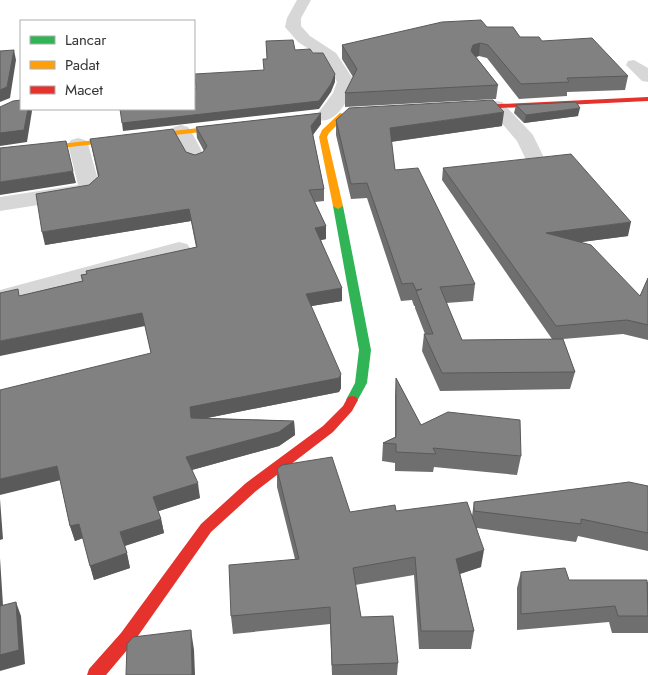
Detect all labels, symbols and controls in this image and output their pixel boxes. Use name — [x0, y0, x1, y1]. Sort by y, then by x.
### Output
legend — [20, 20, 195, 110]
text: Lancar — [65, 29, 107, 51]
text: Padat — [65, 54, 100, 76]
text: Macet — [65, 79, 103, 101]

